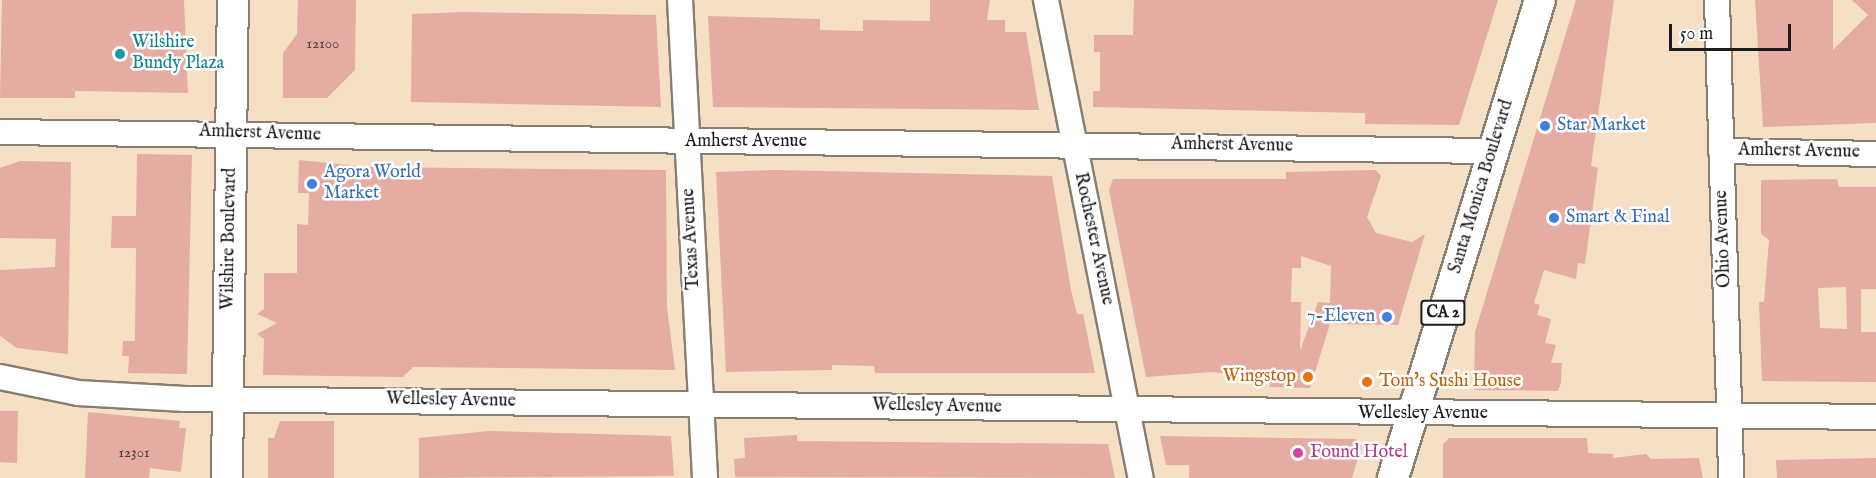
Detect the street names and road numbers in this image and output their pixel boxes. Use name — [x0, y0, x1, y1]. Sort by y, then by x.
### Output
street label: Santa Monica Boulevard — [1445, 98, 1519, 276]
street label: Amherst Avenue — [199, 121, 321, 147]
street label: Amherst Avenue — [685, 131, 807, 153]
street label: Amherst Avenue — [1171, 134, 1293, 158]
street label: Amherst Avenue — [1738, 140, 1860, 164]
street label: Wilshire Boulevard — [218, 168, 242, 310]
street label: Rochester Avenue — [1068, 171, 1118, 307]
street label: Texas Avenue — [679, 188, 705, 290]
street label: Ohio Avenue — [1711, 190, 1737, 288]
road number: CA 2 — [1419, 300, 1467, 326]
street label: Wellesley Avenue — [386, 389, 516, 413]
street label: Wellesley Avenue — [872, 395, 1002, 419]
street label: Wellesley Avenue — [1358, 403, 1488, 425]

